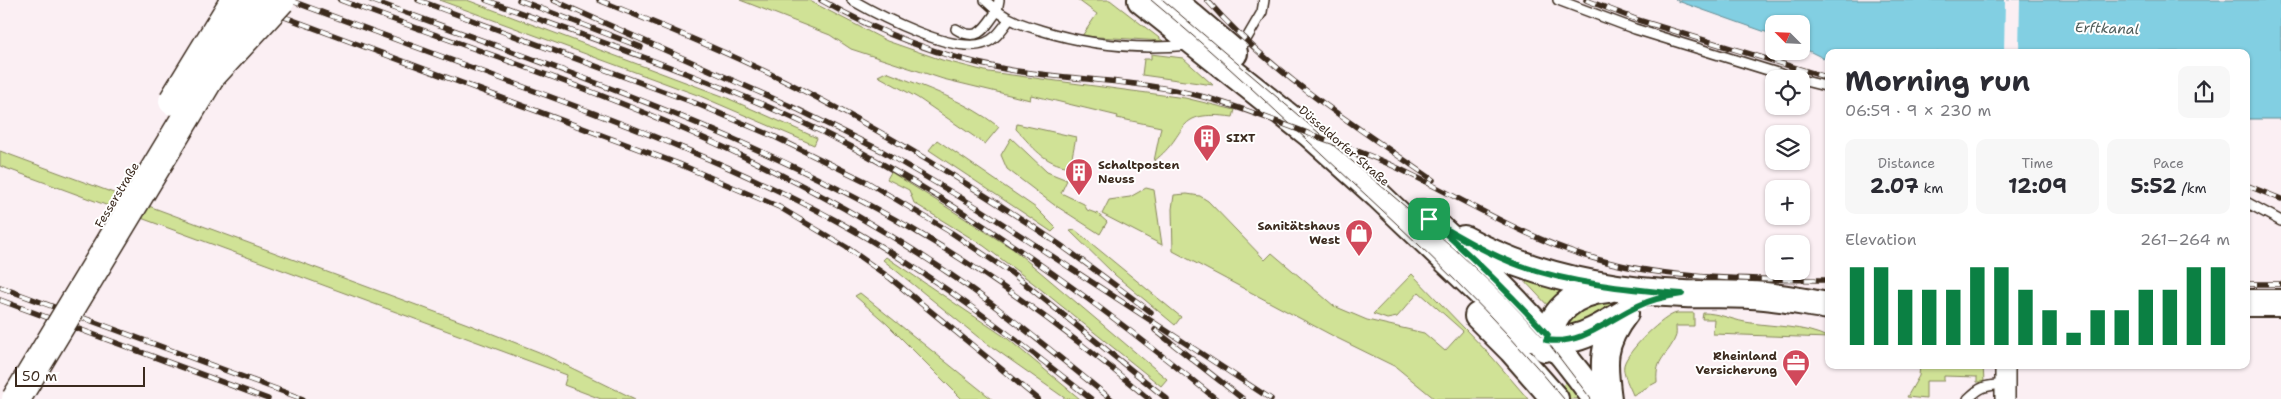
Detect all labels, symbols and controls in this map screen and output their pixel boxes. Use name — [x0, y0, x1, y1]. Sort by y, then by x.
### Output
north arrow — [1765, 15, 1810, 60]
map controls — [1765, 15, 1810, 280]
water label: Erftkanal — [2075, 18, 2139, 38]
text: Morning run — [1845, 62, 2030, 100]
button: share — [2178, 66, 2230, 118]
button: locate — [1765, 70, 1810, 115]
text: 06:59 · 9 × 230 m — [1845, 100, 1991, 121]
street label: Düsseldorfer Straße — [1295, 102, 1393, 190]
building icon: SIXT — [1192, 123, 1222, 162]
button: layers — [1765, 125, 1810, 170]
place label: SIXT — [1226, 130, 1256, 146]
text: Distance — [1878, 154, 1935, 172]
text: Time — [2021, 154, 2054, 172]
text: Pace — [2153, 154, 2184, 172]
building icon: Schaltposten Neuss — [1064, 157, 1094, 196]
place label: Schaltposten Neuss — [1098, 157, 1179, 187]
street label: Fesserstraße — [91, 159, 143, 231]
text: 2.07 — [1870, 172, 1919, 200]
text: 12:09 — [2008, 172, 2067, 200]
text: 5:52 — [2130, 172, 2177, 200]
text: km — [1919, 179, 1943, 197]
text: /km — [2177, 179, 2207, 197]
button: + — [1765, 180, 1810, 225]
pin — [1408, 198, 1450, 240]
icon: arrive — [1415, 205, 1443, 233]
place label: Sanitätshaus West — [1258, 218, 1340, 248]
shop icon: Sanitätshaus West — [1344, 218, 1374, 257]
text: Elevation — [1845, 229, 1917, 250]
text: 261–264 m — [2140, 229, 2230, 250]
button: − — [1765, 235, 1810, 280]
place label: Rheinland Versicherung — [1696, 348, 1777, 378]
office icon: Rheinland Versicherung — [1781, 348, 1811, 387]
scale bar — [15, 364, 145, 387]
text: 50 m — [22, 367, 57, 385]

